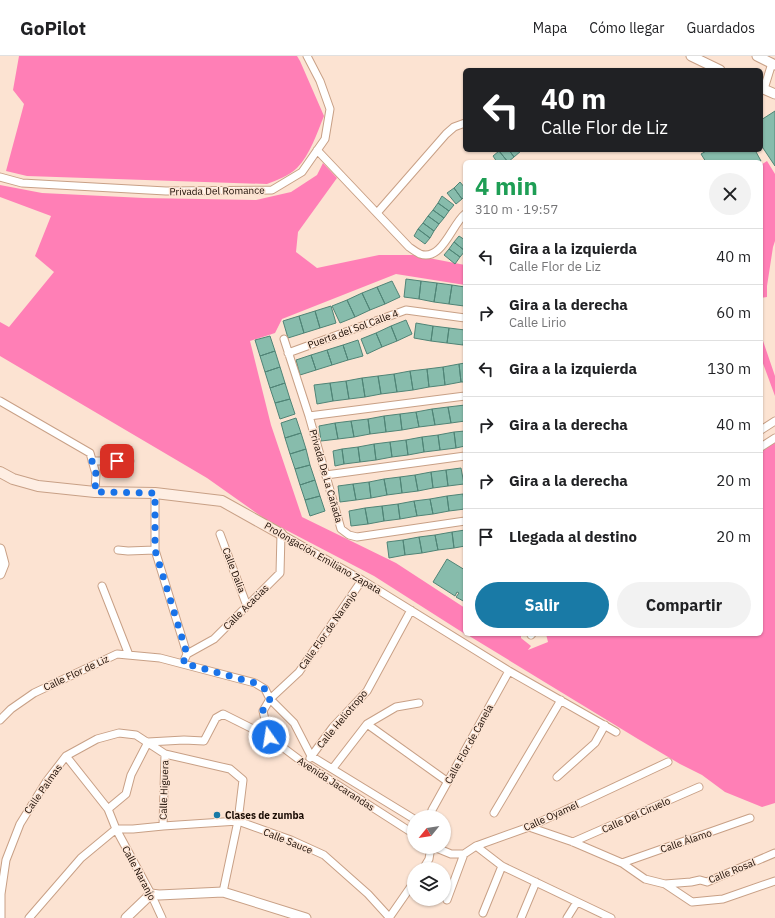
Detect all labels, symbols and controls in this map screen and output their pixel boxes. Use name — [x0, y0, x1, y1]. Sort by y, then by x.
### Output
text: GoPilot — [20, 16, 86, 40]
text: Mapa — [533, 19, 567, 37]
text: Cómo llegar — [589, 19, 664, 37]
text: Guardados — [686, 19, 755, 37]
text: 40 m — [541, 80, 606, 117]
icon: left — [475, 84, 527, 136]
text: Calle Flor de Liz — [541, 116, 668, 139]
text: 4 min — [475, 170, 538, 202]
button: close — [709, 173, 751, 215]
street label: Privada Del Romance — [169, 184, 265, 198]
text: 310 m · 19:57 — [475, 201, 558, 218]
text: Gira a la izquierda — [509, 239, 637, 258]
icon: left — [475, 246, 497, 268]
text: 40 m — [716, 247, 751, 266]
text: Calle Flor de Liz — [509, 258, 601, 275]
text: Gira a la derecha — [509, 295, 628, 314]
icon: right — [475, 302, 497, 324]
text: 60 m — [716, 303, 751, 322]
street label: Puerta del Sol Calle 4 — [306, 307, 400, 351]
text: Calle Lirio — [509, 314, 566, 331]
icon: left — [475, 358, 497, 380]
text: Gira a la izquierda — [509, 359, 637, 378]
text: 130 m — [707, 359, 751, 378]
icon: right — [475, 414, 497, 436]
text: Gira a la derecha — [509, 415, 628, 434]
text: 40 m — [716, 415, 751, 434]
street label: Privada De La Cañada — [306, 428, 346, 525]
pin — [100, 444, 134, 478]
icon: arrive — [106, 450, 128, 472]
icon: right — [475, 470, 497, 492]
text: Gira a la derecha — [509, 471, 628, 490]
text: 20 m — [716, 471, 751, 490]
street label: Prolongación Emiliano Zapata — [262, 519, 385, 597]
icon: arrive — [475, 526, 497, 548]
text: Llegada al destino — [509, 527, 637, 546]
text: 20 m — [716, 527, 751, 546]
street label: Calle Dalia — [219, 546, 249, 595]
street label: Calle Acacias — [220, 581, 272, 633]
button: Salir — [475, 582, 609, 628]
button: Compartir — [617, 582, 751, 628]
street label: Calle Flor de Naranjo — [296, 588, 360, 672]
street label: Calle Flor de Liz — [41, 652, 111, 694]
street label: Calle Heliotropo — [314, 687, 370, 751]
street label: Calle Flor de Canela — [442, 701, 497, 786]
position arrow — [248, 716, 290, 758]
street label: Avenida Jacarandas — [295, 754, 377, 814]
street label: Calle Higuera — [156, 759, 172, 820]
street label: Calle Palmas — [21, 762, 65, 816]
street label: Calle Del Ciruelo — [600, 794, 673, 836]
street label: Calle Oyamel — [521, 798, 581, 834]
place label: Clases de zumba — [225, 809, 305, 822]
marker: Clases de zumba — [212, 810, 222, 820]
north arrow — [407, 810, 451, 854]
map controls — [407, 810, 451, 906]
street label: Calle Sauce — [261, 825, 315, 857]
street label: Calle Álamo — [659, 826, 714, 856]
street label: Calle Naranjo — [119, 843, 159, 903]
street label: Calle Rosal — [707, 856, 758, 886]
button: layers — [407, 862, 451, 906]

